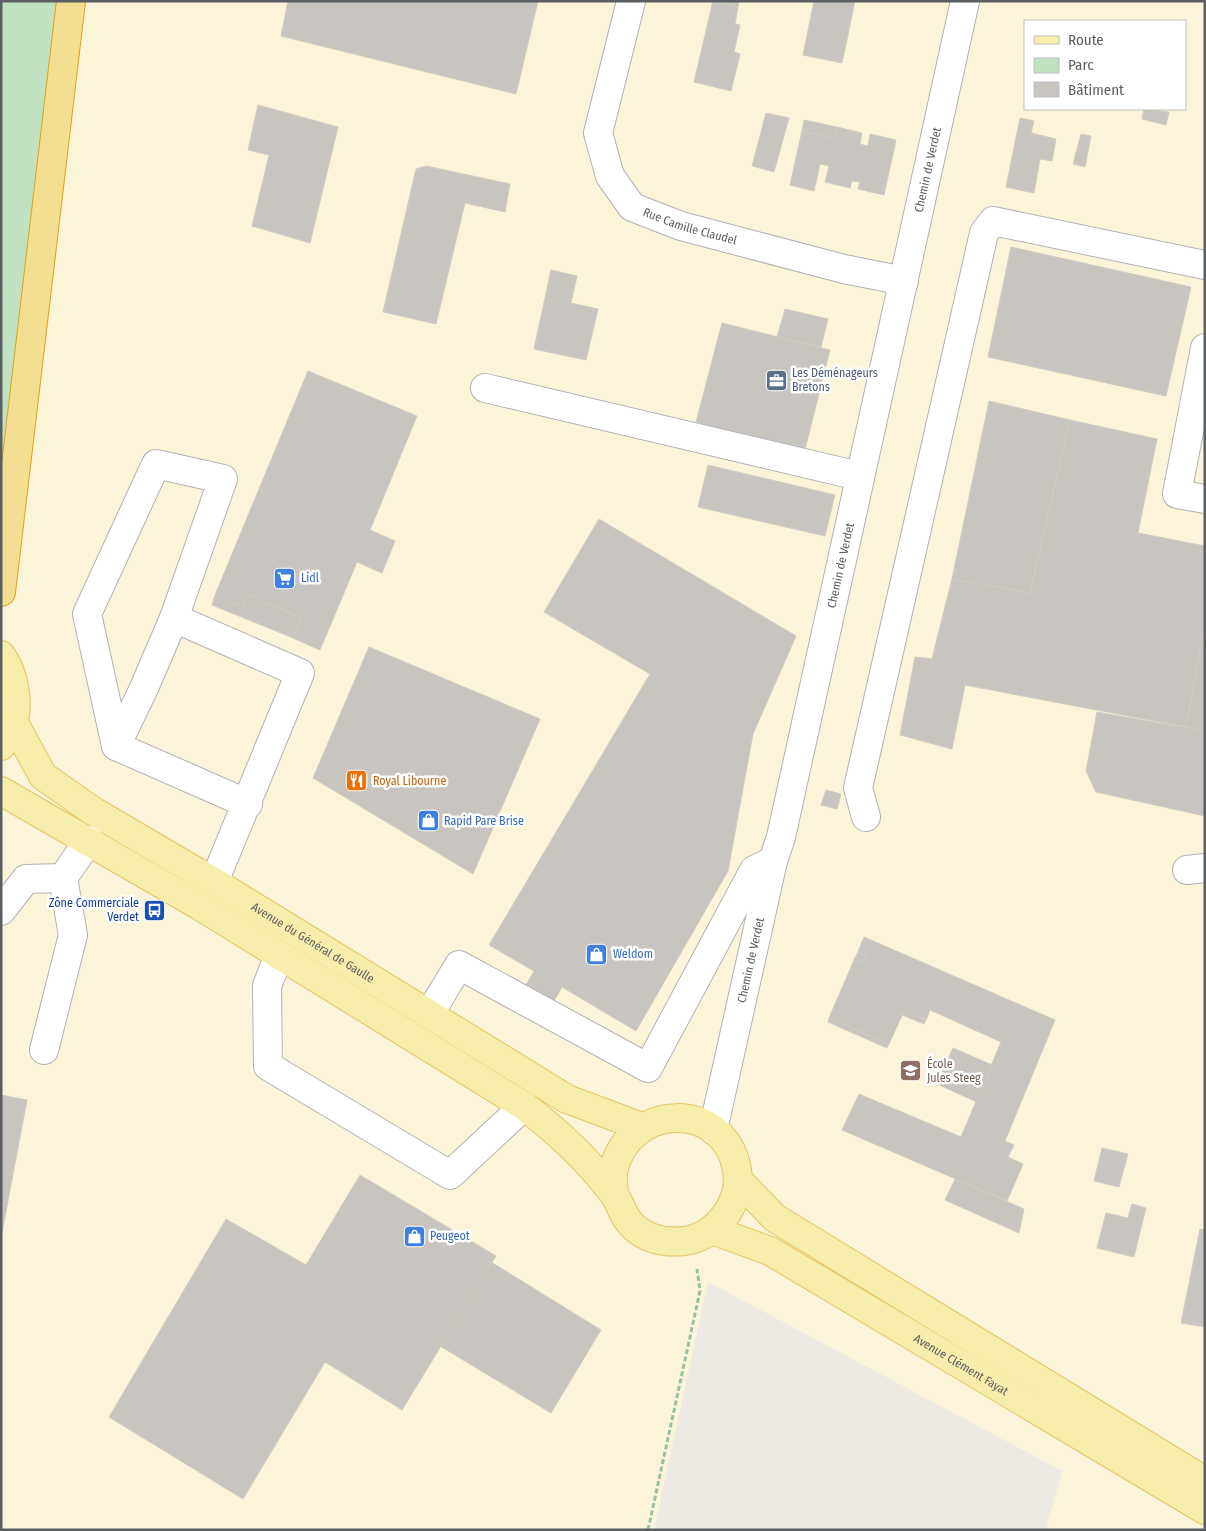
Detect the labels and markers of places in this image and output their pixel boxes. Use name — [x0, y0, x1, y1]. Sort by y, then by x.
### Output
place label: Les Déménageurs Bretons — [792, 366, 878, 394]
office icon: Les Déménageurs Bretons — [764, 368, 788, 392]
supermarket icon: Lidl — [273, 566, 297, 590]
place label: Lidl — [301, 571, 319, 585]
restaurant icon: Royal Libourne — [345, 769, 369, 793]
place label: Royal Libourne — [373, 774, 446, 788]
shop icon: Rapid Pare Brise — [416, 809, 440, 833]
place label: Rapid Pare Brise — [444, 814, 524, 828]
place label: Zône Commerciale Verdet — [49, 896, 139, 924]
bus stop icon: Zône Commerciale Verdet — [143, 898, 167, 922]
shop icon: Weldom — [585, 942, 609, 966]
place label: Weldom — [613, 947, 653, 961]
place label: École Jules Steeg — [927, 1056, 981, 1085]
school or university icon: École Jules Steeg — [899, 1059, 923, 1083]
shop icon: Peugeot — [402, 1224, 426, 1248]
place label: Peugeot — [430, 1229, 470, 1243]

